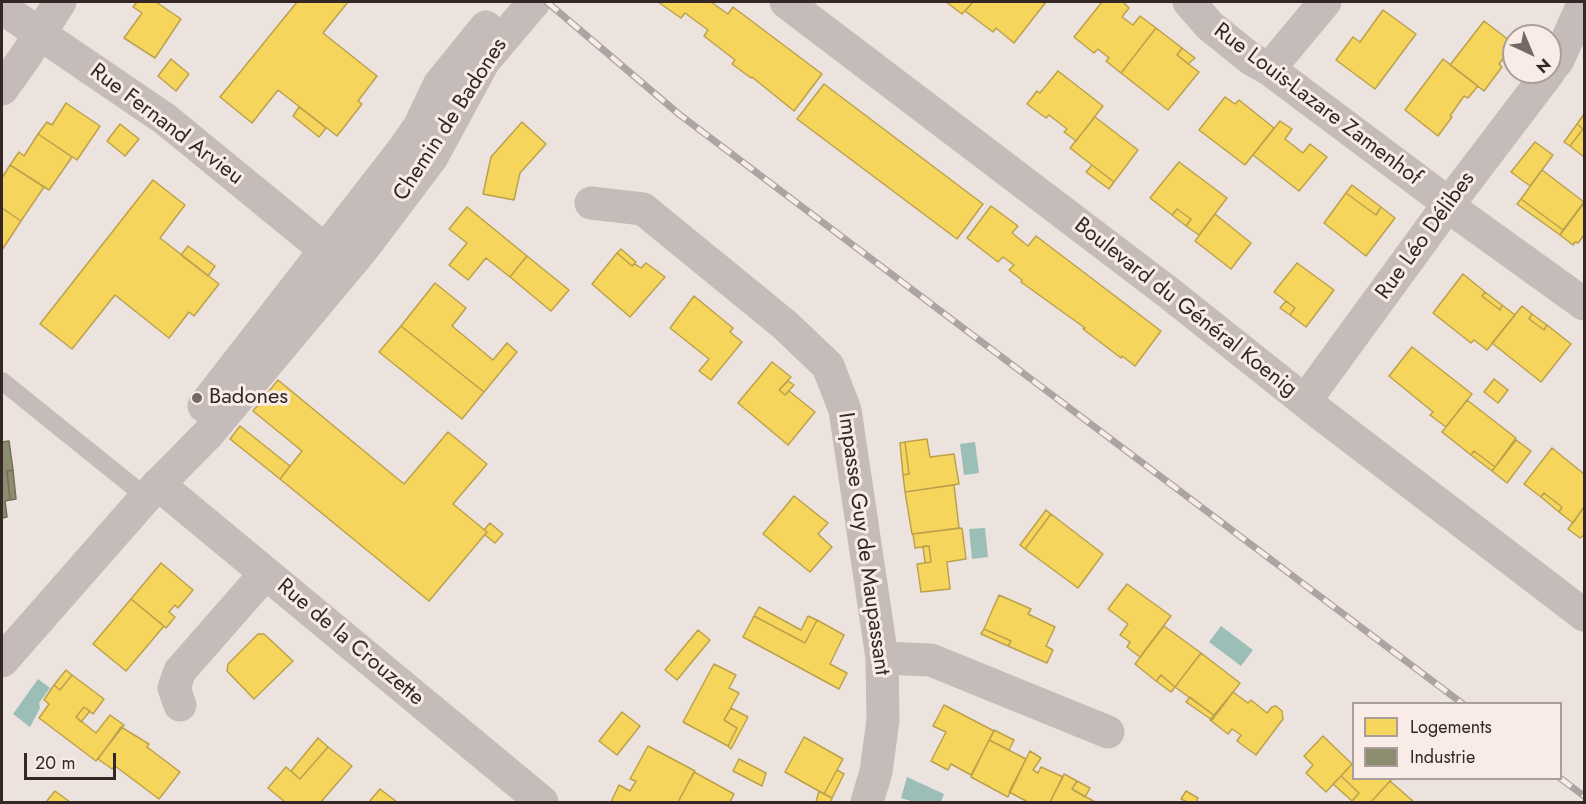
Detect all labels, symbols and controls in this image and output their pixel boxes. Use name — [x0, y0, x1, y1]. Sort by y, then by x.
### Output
street label: Rue Louis-Lazare Zamenhof — [1208, 18, 1426, 192]
north arrow — [1502, 24, 1562, 84]
street label: Chemin de Badones — [389, 34, 513, 206]
text: N — [1531, 53, 1556, 79]
street label: Rue Fernand Arvieu — [84, 59, 248, 191]
street label: Rue Léo Délibes — [1371, 167, 1481, 305]
street label: Boulevard du Général Koenig — [1068, 213, 1302, 403]
place label: Badones — [209, 385, 288, 411]
marker: Badones — [190, 391, 204, 405]
street label: Impasse Guy de Maupassant — [831, 411, 895, 677]
street label: Rue de la Crouzette — [271, 574, 429, 712]
legend — [1352, 702, 1562, 780]
text: Logements — [1410, 714, 1492, 740]
scale bar — [27, 741, 118, 779]
text: Industrie — [1410, 744, 1475, 770]
text: 20 m — [35, 750, 75, 776]

